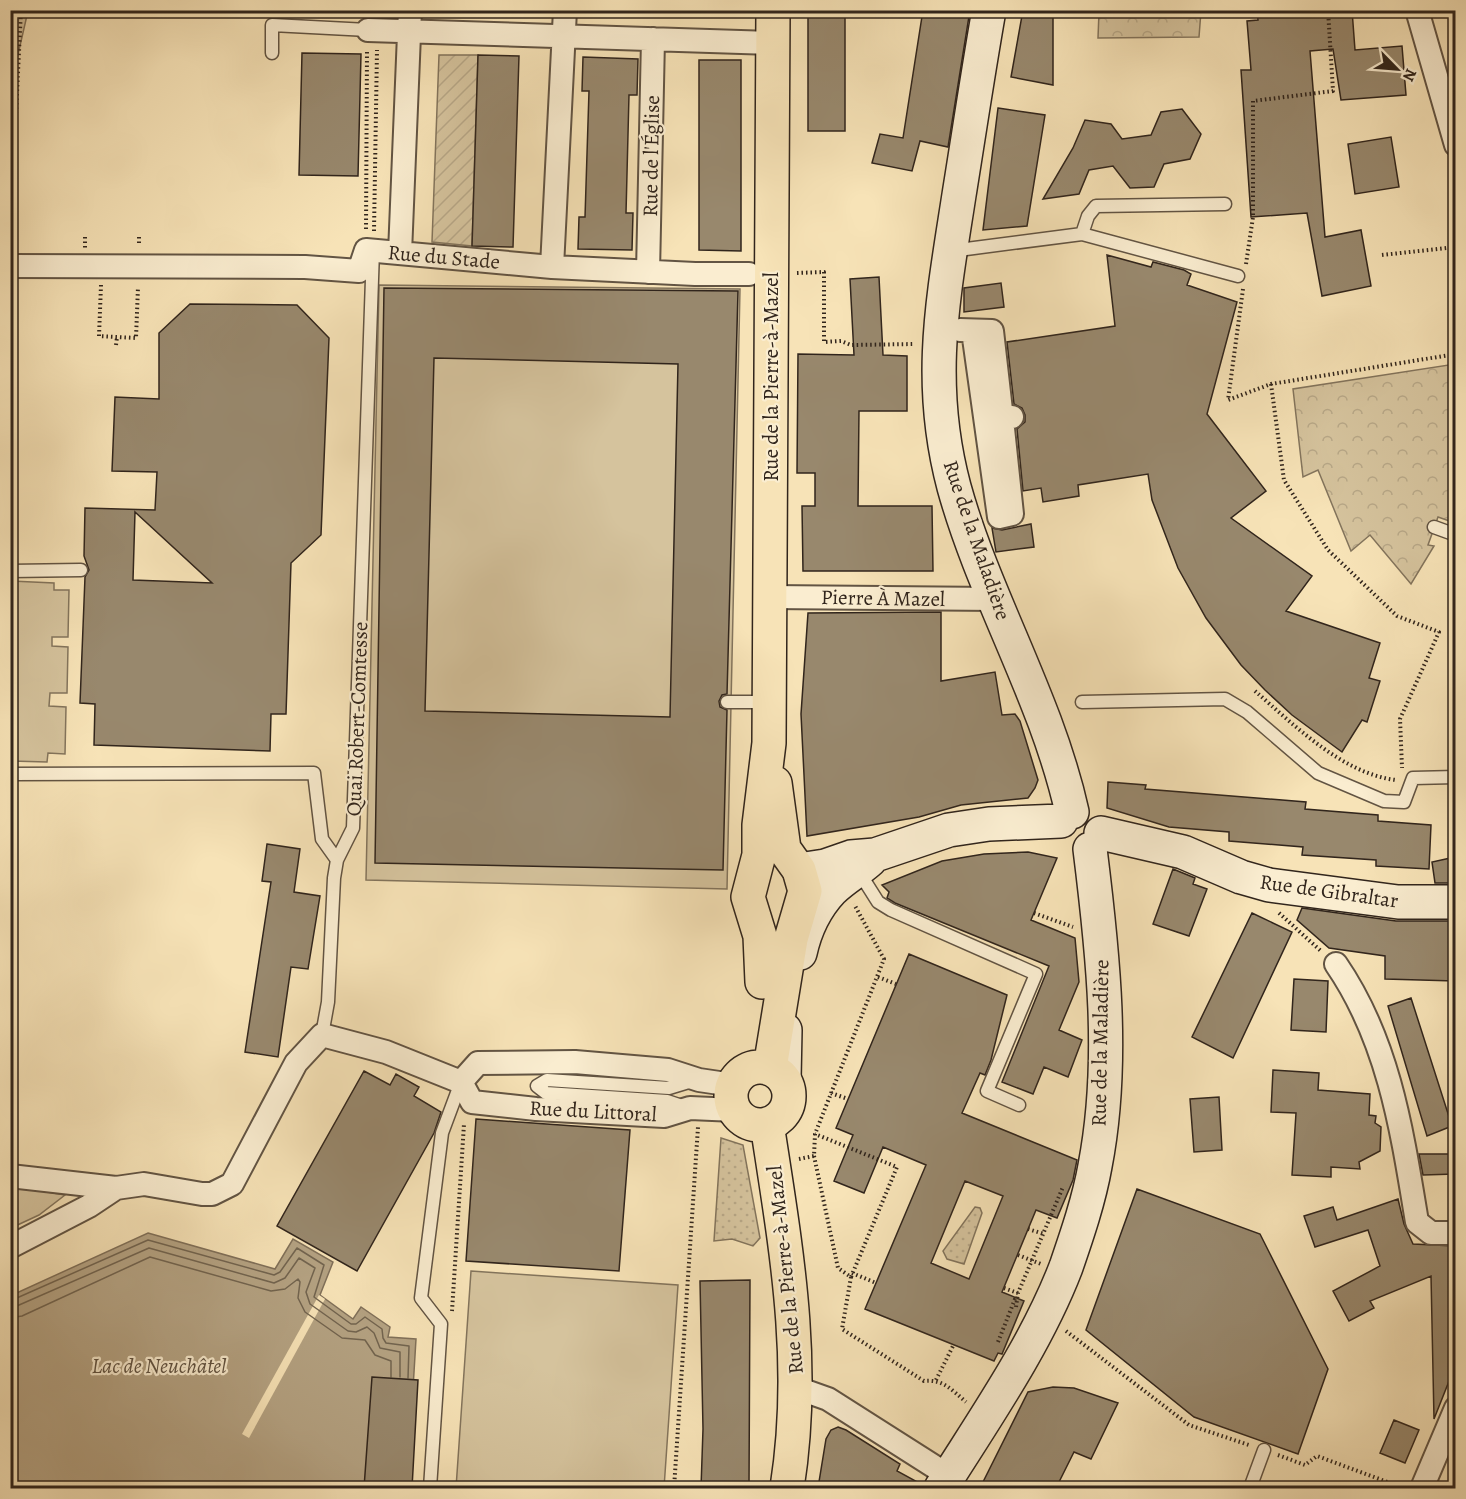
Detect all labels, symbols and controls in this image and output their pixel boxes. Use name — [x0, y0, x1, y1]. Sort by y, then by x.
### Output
north arrow — [1367, 39, 1427, 99]
text: N — [1397, 65, 1422, 85]
street label: Rue de l'Église — [636, 95, 666, 217]
street label: Rue du Stade — [387, 238, 501, 276]
street label: Rue de la Pierre-à-Mazel — [757, 272, 785, 482]
street label: Rue de la Maladière — [937, 456, 1017, 624]
street label: Pierre À Mazel — [821, 583, 945, 613]
street label: Quai Robert-Comtesse — [340, 621, 374, 817]
street label: Rue de Gibraltar — [1258, 867, 1400, 915]
street label: Rue de la Maladière — [1085, 959, 1115, 1127]
street label: Rue du Littoral — [529, 1094, 657, 1128]
street label: Rue de la Pierre-à-Mazel — [760, 1164, 810, 1376]
water label: Lac de Neuchâtel — [91, 1351, 227, 1381]

